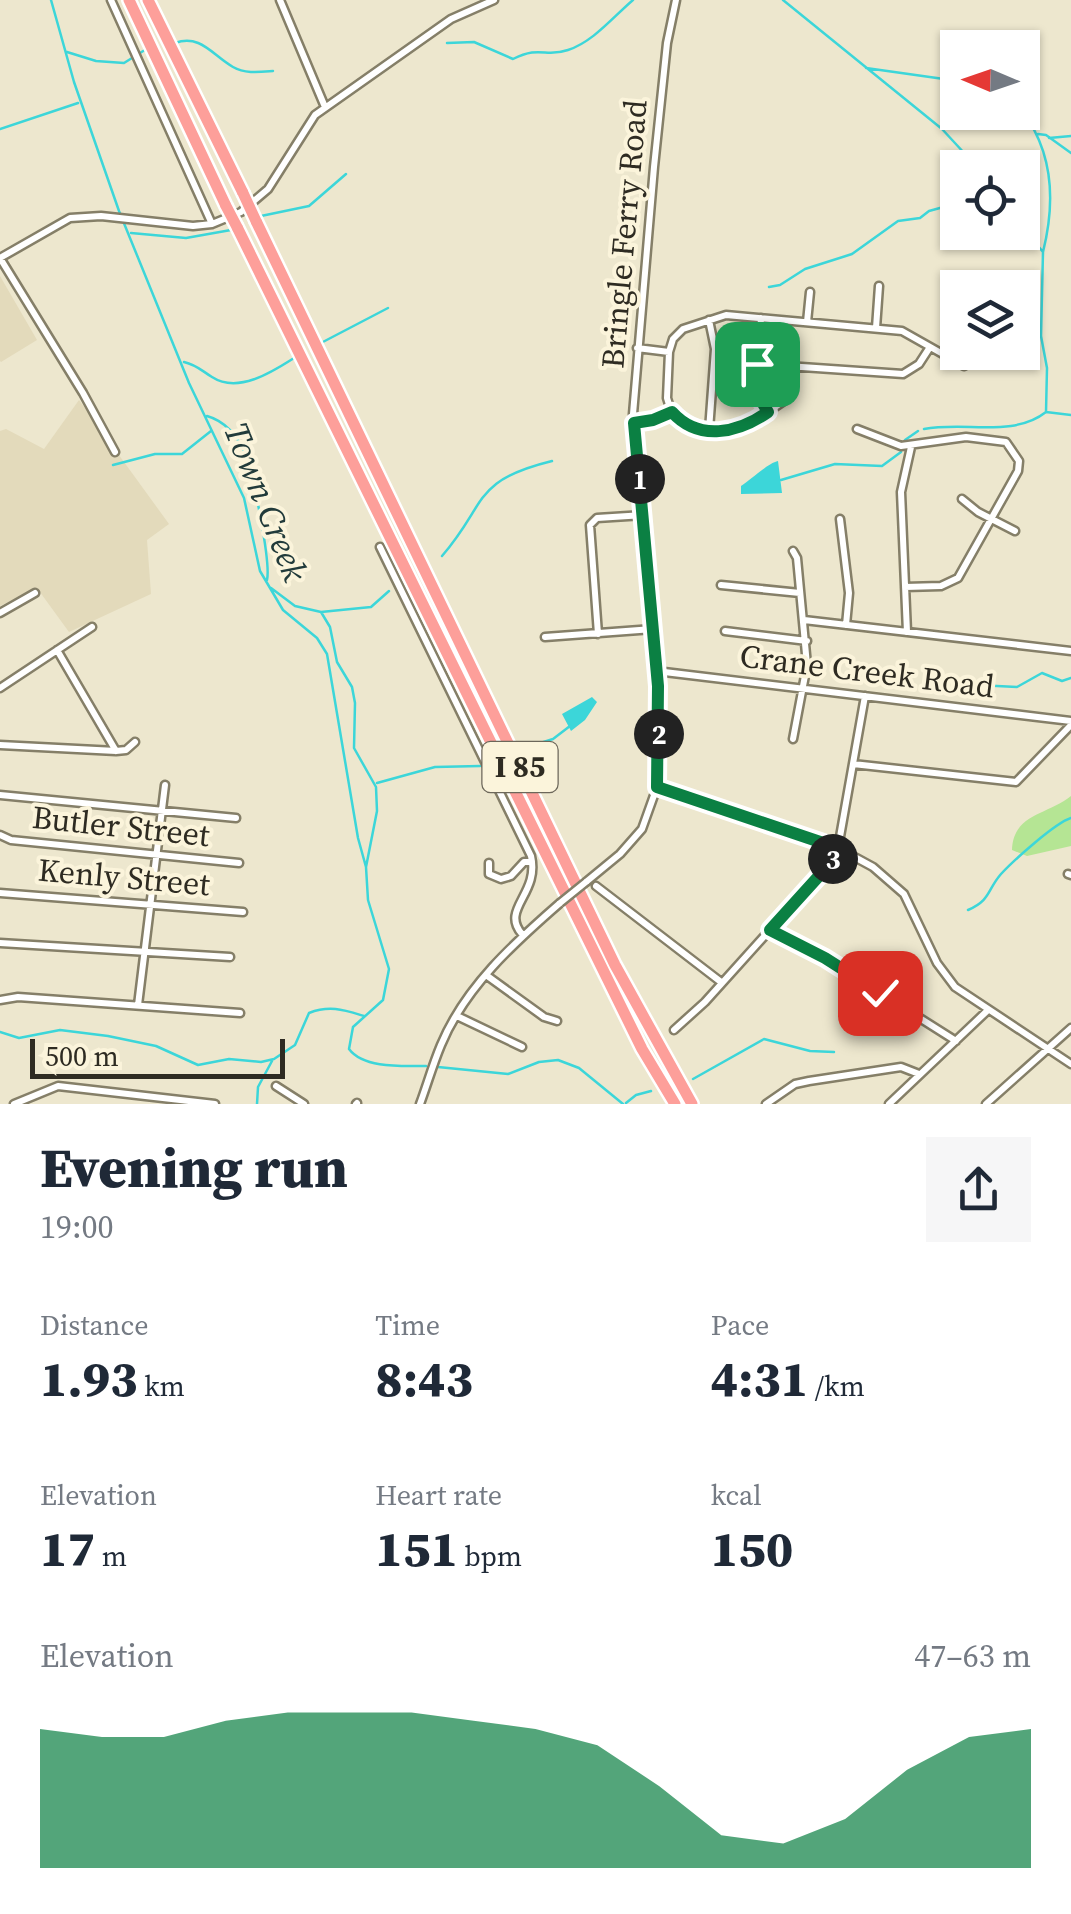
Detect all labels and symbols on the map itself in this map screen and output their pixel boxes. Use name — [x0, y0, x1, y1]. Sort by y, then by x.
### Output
north arrow — [940, 30, 1040, 130]
street label: Bringle Ferry Road — [590, 98, 658, 370]
pin — [715, 322, 800, 407]
water label: Town Creek — [212, 415, 320, 589]
pin: 1 — [615, 454, 665, 504]
street label: Crane Creek Road — [737, 634, 997, 708]
pin: 2 — [634, 709, 684, 759]
road number: I 85 — [482, 742, 558, 792]
street label: Butler Street — [30, 795, 212, 857]
pin: 3 — [808, 834, 858, 884]
street label: Kenly Street — [36, 848, 212, 906]
pin — [838, 951, 923, 1036]
scale bar — [30, 1034, 285, 1078]

